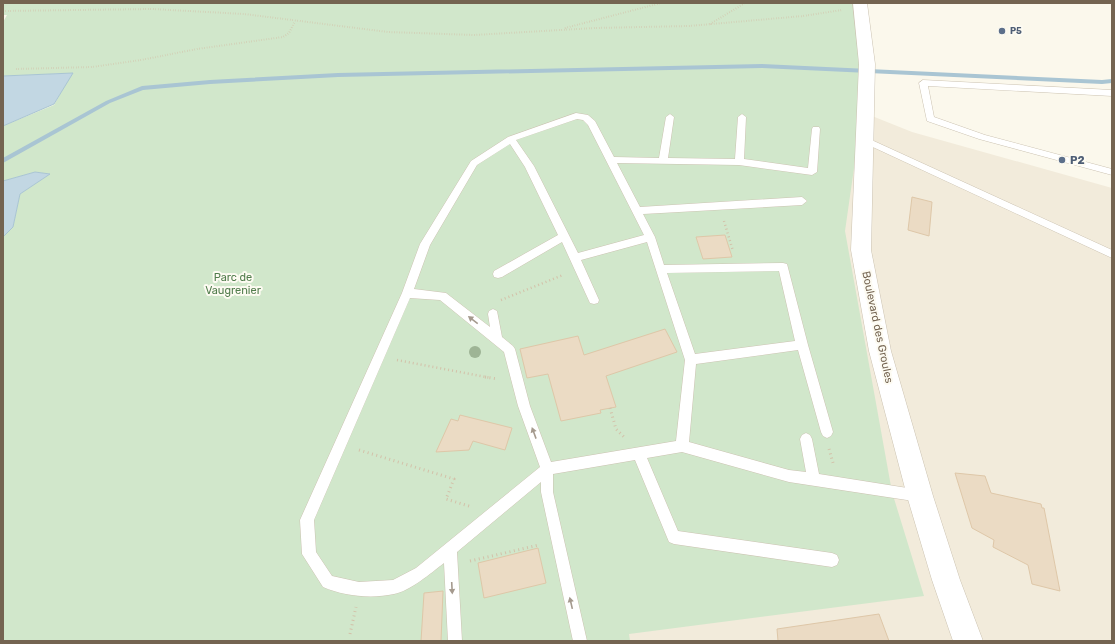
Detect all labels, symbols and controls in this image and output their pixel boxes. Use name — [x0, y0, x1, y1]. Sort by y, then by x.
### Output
marker: P5 — [997, 26, 1007, 36]
place label: P5 — [1010, 26, 1022, 36]
place label: P2 — [1070, 154, 1085, 167]
marker: P2 — [1057, 155, 1067, 165]
street label: Boulevard des Groules — [859, 270, 896, 385]
park label: Parc de Vaugrenier — [205, 271, 262, 297]
one-way arrow — [467, 316, 478, 324]
one-way arrow — [530, 426, 536, 438]
one-way arrow — [449, 582, 456, 594]
one-way arrow — [568, 597, 574, 609]

